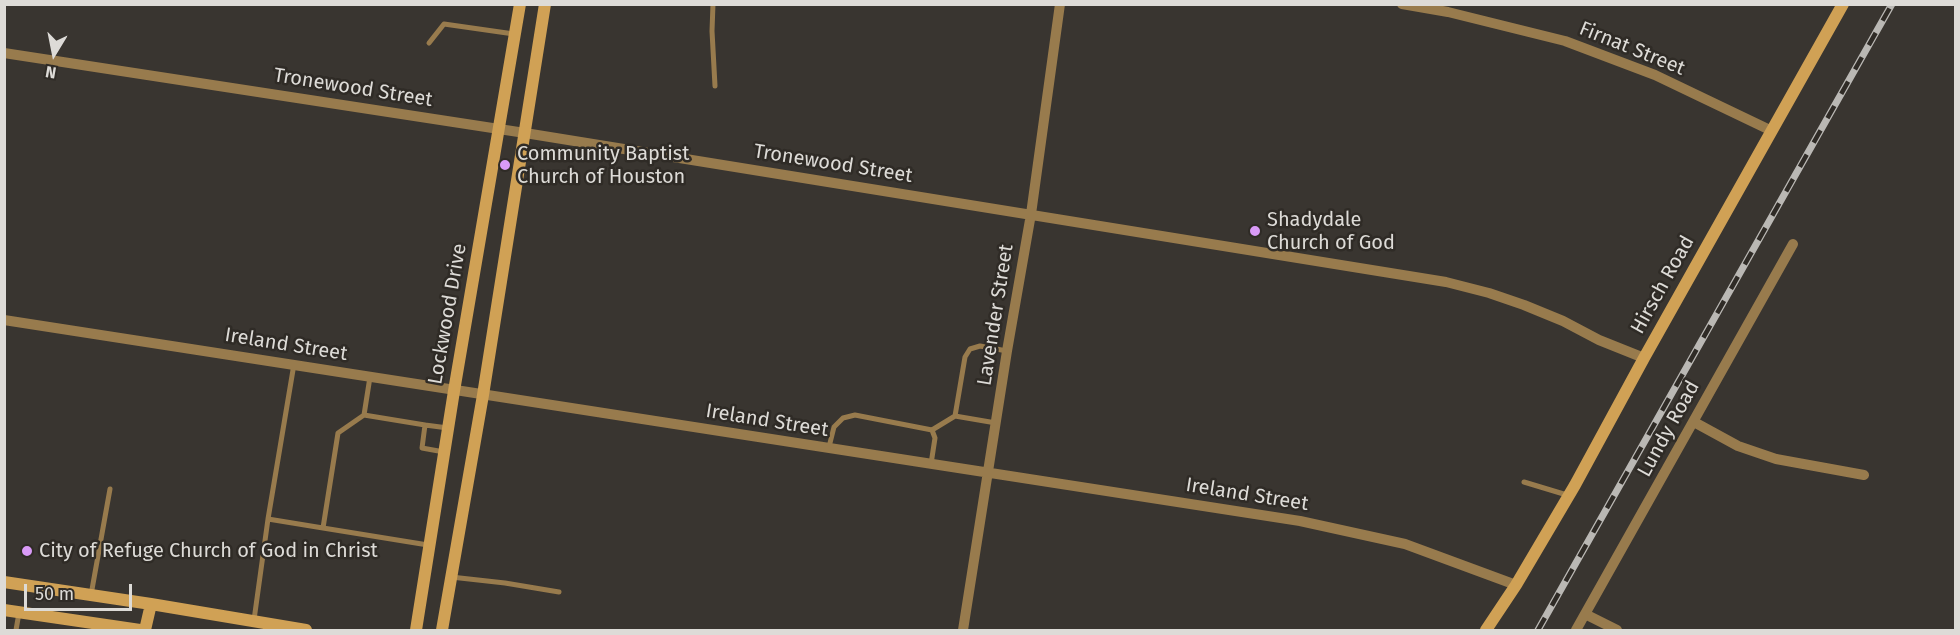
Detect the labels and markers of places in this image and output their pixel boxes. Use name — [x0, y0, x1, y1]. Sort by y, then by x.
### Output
place label: Community Baptist Church of Houston — [517, 142, 689, 189]
marker: Community Baptist Church of Houston — [498, 158, 512, 172]
place label: Shadydale Church of God — [1267, 208, 1395, 255]
marker: Shadydale Church of God — [1248, 224, 1262, 238]
place label: City of Refuge Church of God in Christ — [39, 539, 378, 563]
marker: City of Refuge Church of God in Christ — [20, 544, 34, 558]

